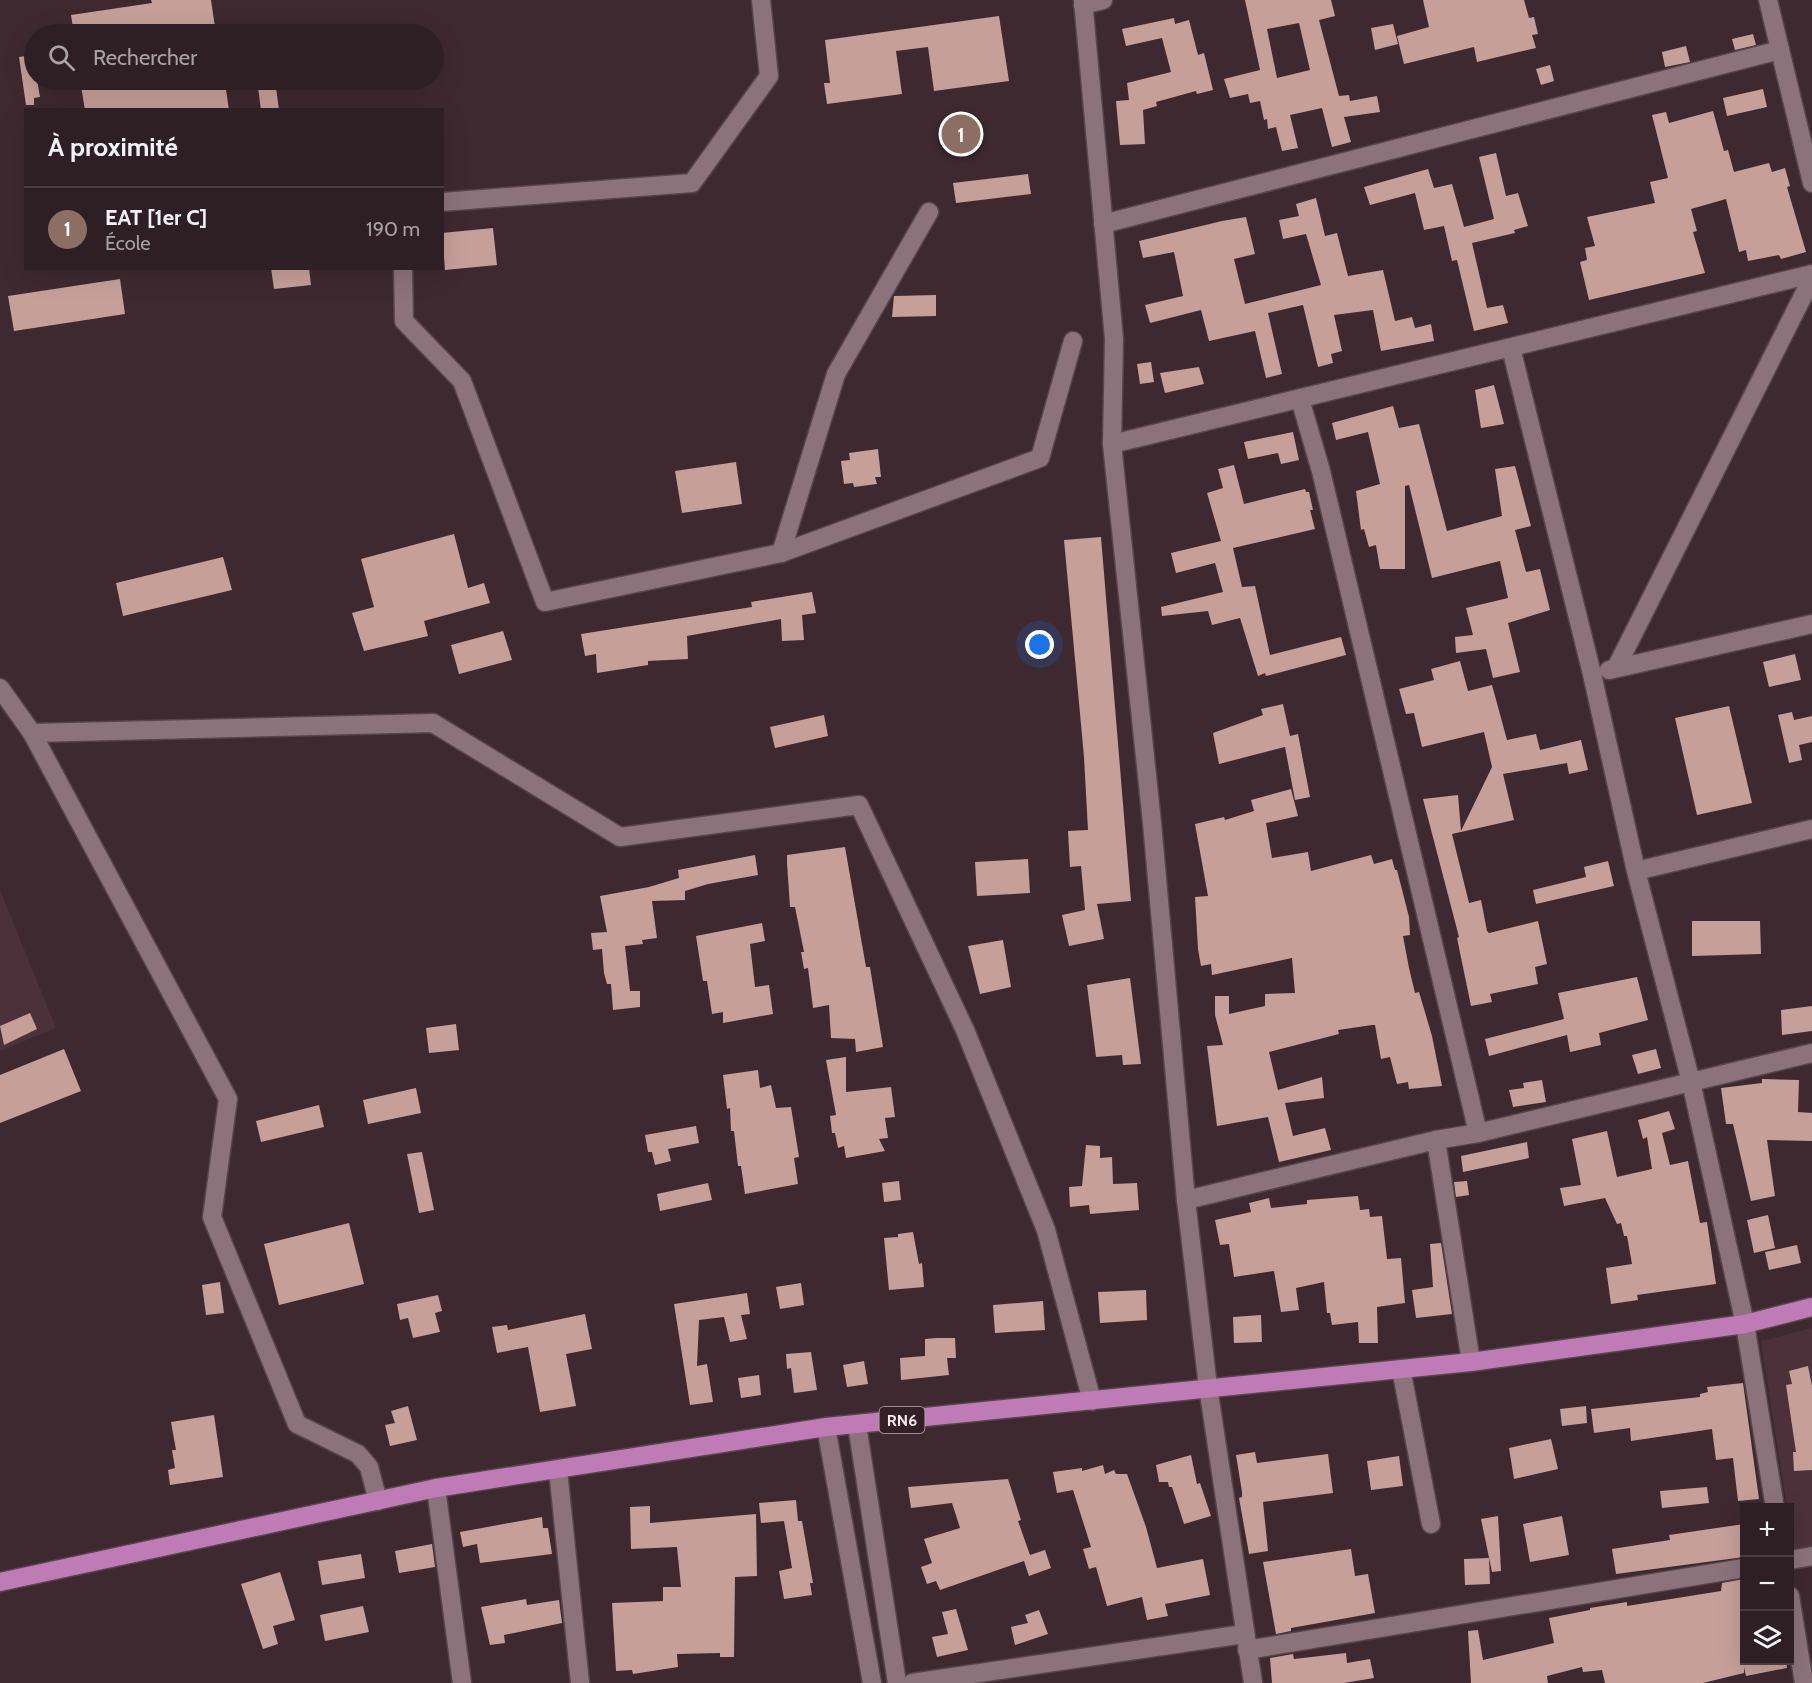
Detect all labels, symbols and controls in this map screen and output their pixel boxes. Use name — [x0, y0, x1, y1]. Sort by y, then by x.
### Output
search box — [24, 24, 444, 90]
icon: search — [45, 41, 78, 74]
text: Rechercher — [93, 44, 197, 71]
pin: 1 — [942, 112, 980, 156]
text: À proximité — [48, 131, 178, 163]
text: EAT [1er C] — [105, 204, 207, 231]
text: 1 — [64, 217, 71, 241]
text: 190 m — [366, 217, 420, 241]
text: École — [105, 231, 151, 255]
your location — [1025, 630, 1054, 659]
road number: RN6 — [880, 1407, 924, 1433]
map controls — [1740, 1503, 1794, 1665]
button: + — [1740, 1503, 1794, 1557]
button: − — [1740, 1557, 1794, 1611]
button: layers — [1740, 1611, 1794, 1665]

